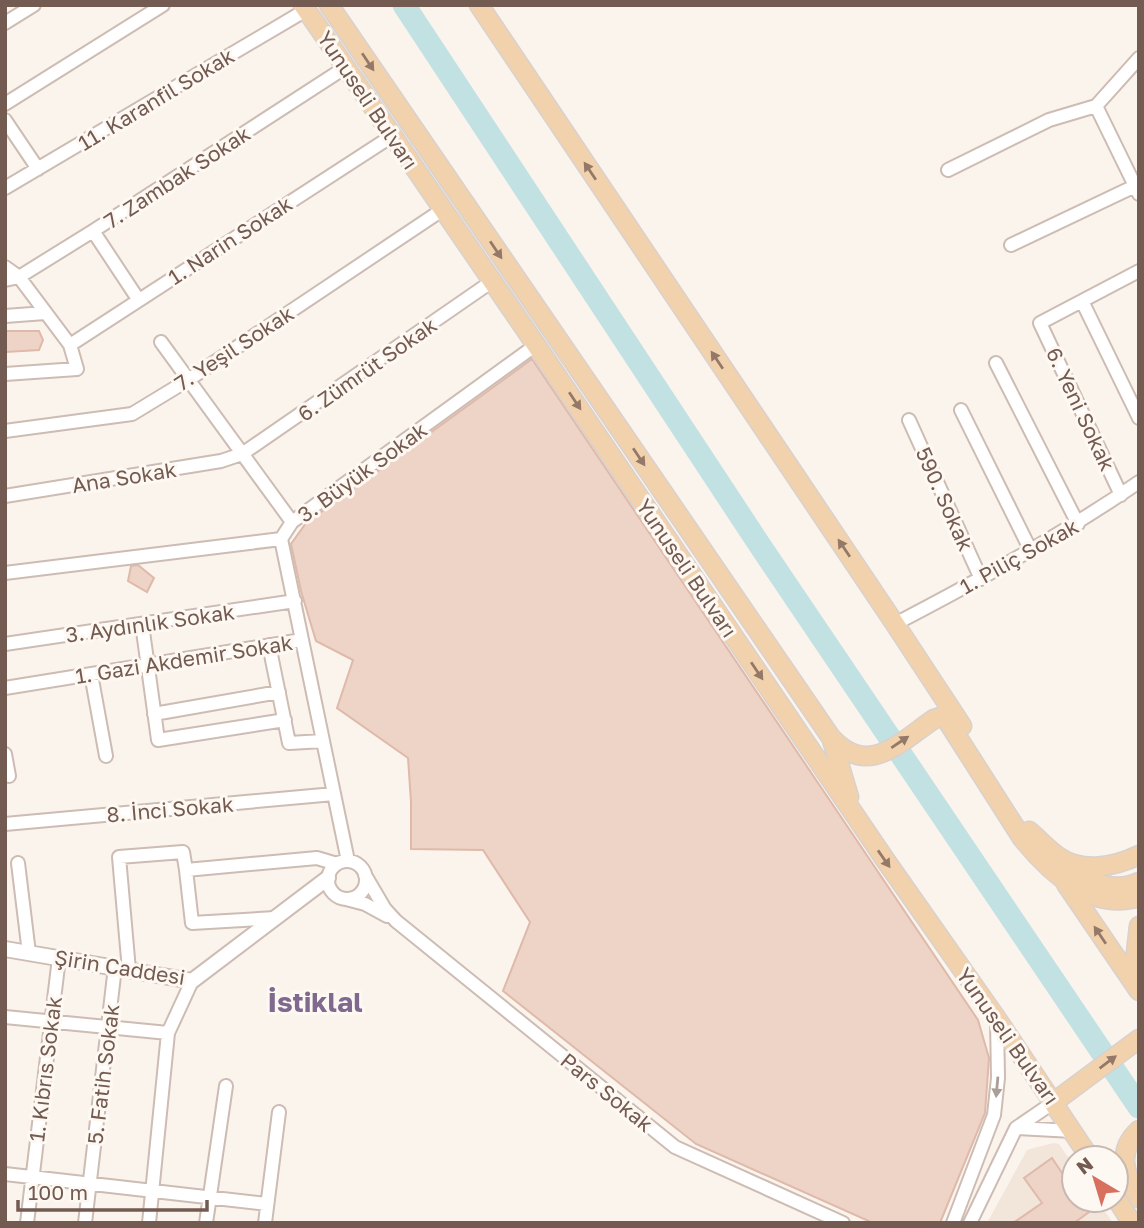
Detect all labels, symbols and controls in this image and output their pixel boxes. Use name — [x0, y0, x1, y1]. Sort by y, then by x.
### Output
street label: Yunuseli Bulvarı — [312, 26, 424, 174]
street label: 11. Karanfil Sokak — [73, 42, 239, 156]
one-way arrow — [361, 53, 375, 71]
street label: 7. Zambak Sokak — [99, 120, 255, 234]
one-way arrow — [583, 162, 597, 180]
street label: 1. Narin Sokak — [163, 190, 297, 290]
one-way arrow — [489, 240, 502, 259]
street label: 7. Yeşil Sokak — [170, 300, 299, 396]
street label: 6. Zümrüt Sokak — [292, 311, 442, 427]
street label: 6. Yeni Sokak — [1041, 343, 1121, 475]
one-way arrow — [710, 351, 724, 369]
one-way arrow — [568, 392, 581, 411]
street label: 3. Büyük Sokak — [292, 416, 432, 528]
street label: 590. Sokak — [911, 443, 979, 555]
one-way arrow — [632, 448, 646, 466]
street label: Ana Sokak — [70, 456, 178, 498]
street label: Yunuseli Bulvarı — [631, 494, 743, 642]
street label: 1. Piliç Sokak — [955, 513, 1083, 599]
one-way arrow — [837, 539, 851, 557]
street label: 3. Aydınlık Sokak — [64, 598, 236, 648]
street label: 1. Gazi Akdemir Sokak — [73, 629, 295, 689]
one-way arrow — [750, 661, 763, 681]
one-way arrow — [891, 735, 909, 749]
street label: 8. İnci Sokak — [105, 790, 235, 828]
one-way arrow — [877, 850, 891, 868]
one-way arrow — [1093, 926, 1107, 944]
street label: Şirin Caddesi — [53, 944, 187, 990]
street label: Yunuseli Bulvarı — [951, 962, 1065, 1110]
district label: İstiklal — [267, 985, 363, 1018]
street label: 1. Kıbrıs Sokak — [23, 995, 67, 1143]
street label: 5. Fatih Sokak — [82, 1002, 125, 1146]
street label: Pars Sokak — [556, 1047, 659, 1137]
one-way arrow — [1099, 1055, 1117, 1070]
one-way arrow — [991, 1076, 1002, 1098]
north arrow — [1060, 1144, 1130, 1214]
text: N — [1071, 1152, 1097, 1179]
scale bar — [18, 1168, 206, 1212]
text: 100 m — [28, 1179, 88, 1205]

